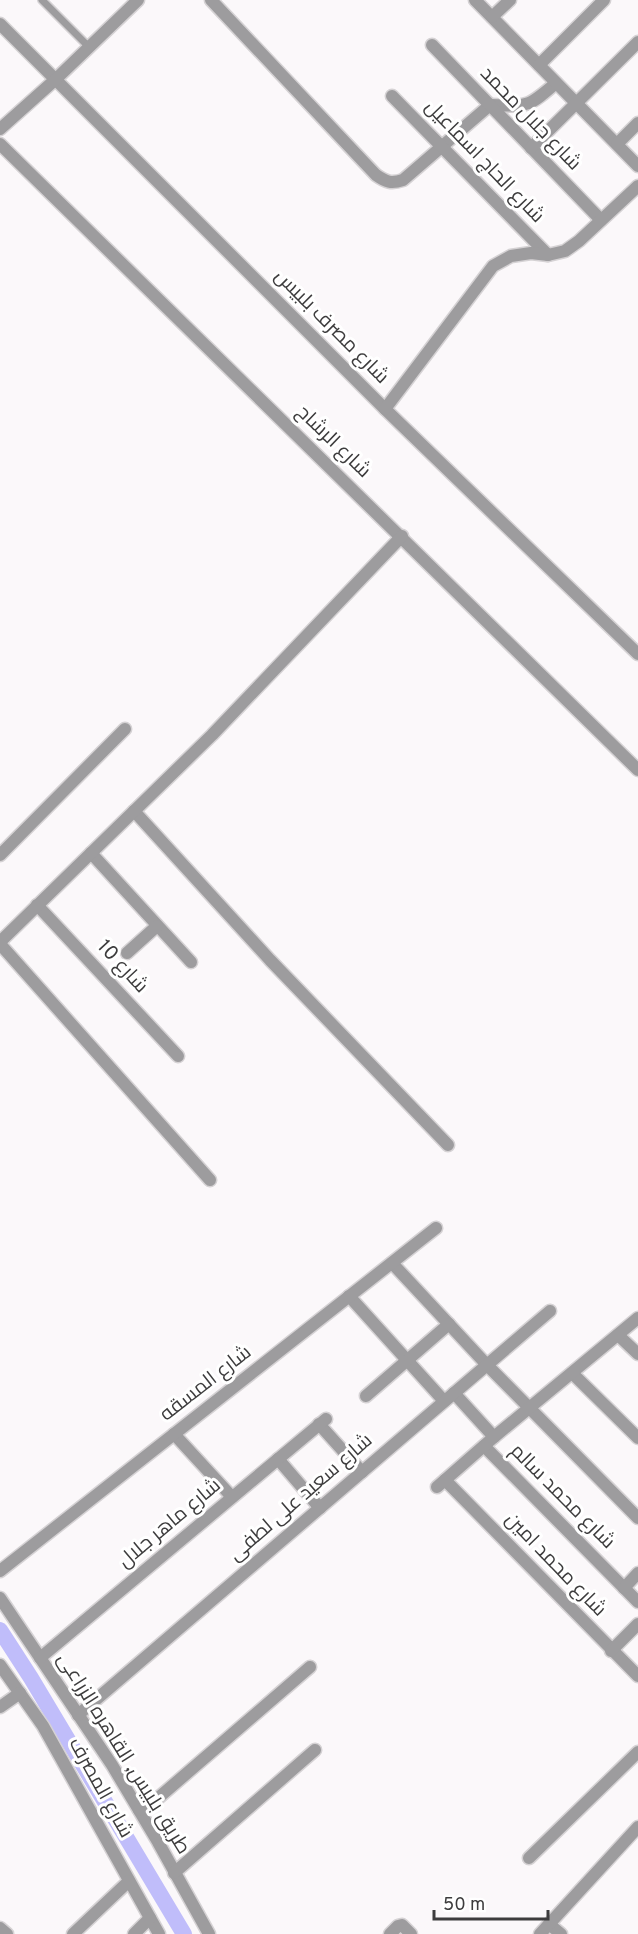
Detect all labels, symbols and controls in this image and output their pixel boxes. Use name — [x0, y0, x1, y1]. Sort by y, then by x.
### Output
street label: شارع جلال محمد — [474, 61, 586, 177]
street label: شارع الحاج اسماعيل — [419, 95, 549, 229]
street label: شارع مصرف بلبيس — [268, 264, 394, 390]
street label: شارع الرشاح — [290, 400, 376, 484]
street label: شارع 10 — [91, 935, 153, 999]
street label: شارع المسقه — [155, 1340, 257, 1428]
street label: شارع سعيد على لطفى — [224, 1428, 378, 1568]
street label: شارع محمد سالم — [504, 1439, 620, 1555]
street label: شارع ماهر جلال — [113, 1473, 227, 1575]
street label: شارع محمد امين — [499, 1507, 611, 1623]
street label: طريق بلبيس, القاهره الزراعى — [50, 1648, 196, 1860]
street label: شارع المصرف — [62, 1733, 138, 1843]
scale bar — [434, 1883, 548, 1921]
text: 50 m — [443, 1894, 485, 1917]

